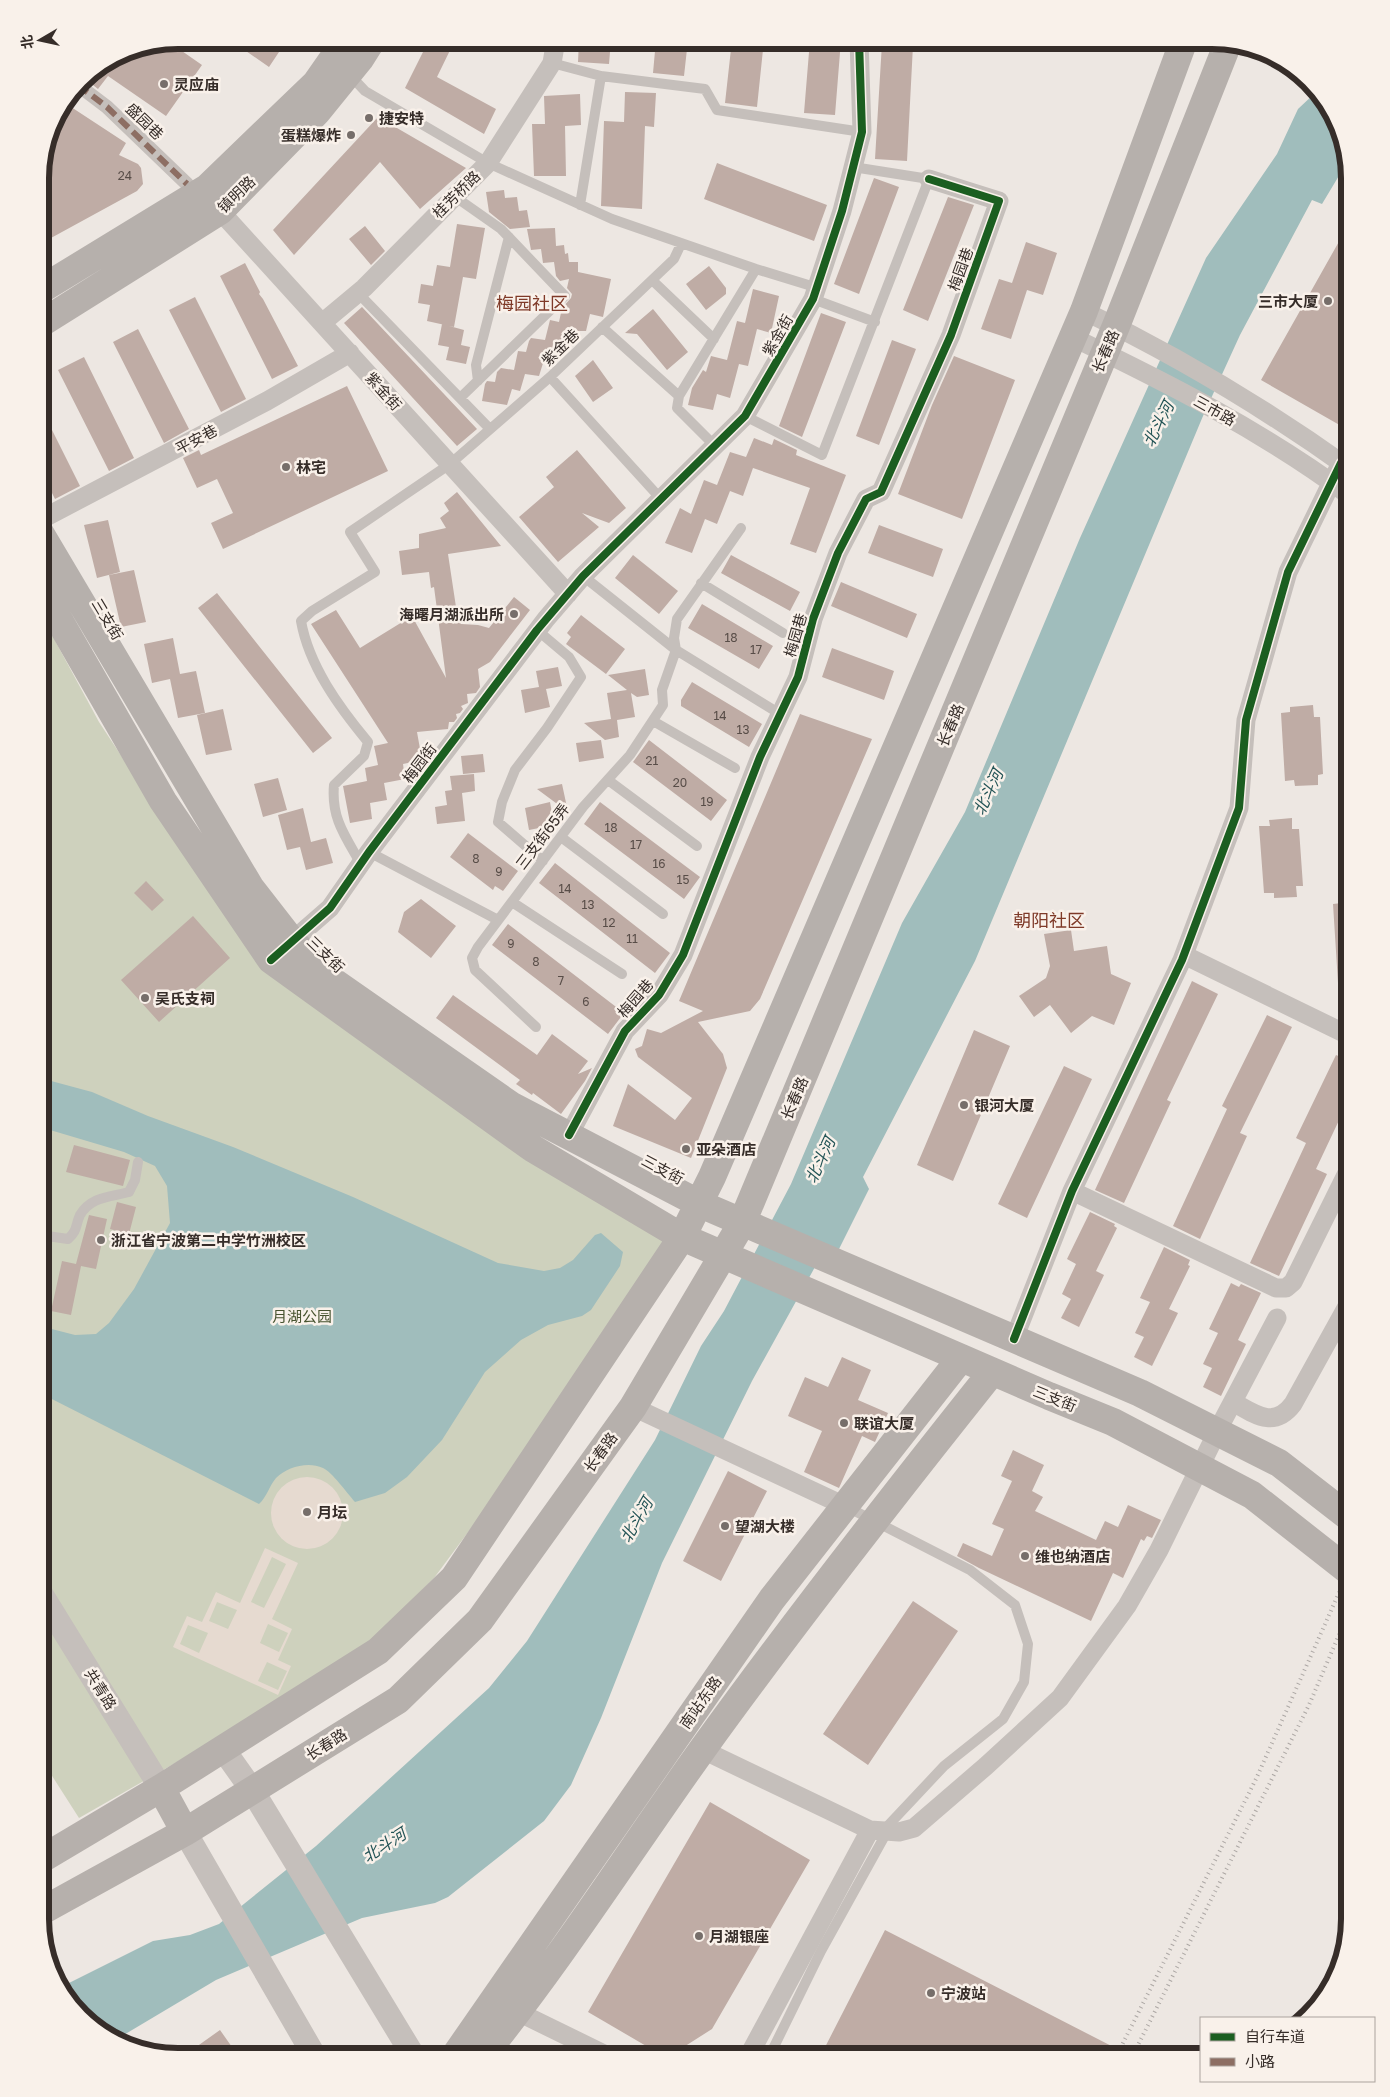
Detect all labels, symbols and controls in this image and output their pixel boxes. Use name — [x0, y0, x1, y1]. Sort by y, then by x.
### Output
north arrow — [15, 15, 65, 65]
text: 北 — [17, 34, 36, 50]
place label: 灵应庙 — [174, 75, 219, 93]
marker: 灵应庙 — [158, 78, 170, 90]
street label: 盛园巷 — [123, 99, 167, 143]
place label: 捷安特 — [379, 109, 424, 127]
marker: 捷安特 — [363, 112, 375, 124]
place label: 蛋糕爆炸 — [281, 126, 341, 144]
marker: 蛋糕爆炸 — [345, 129, 357, 141]
street label: 桂芳桥路 — [428, 166, 484, 222]
house number: 24 — [118, 168, 132, 183]
street label: 镇明路 — [214, 172, 258, 216]
street label: 梅园巷 — [944, 245, 976, 293]
district label: 梅园社区 — [496, 292, 568, 314]
place label: 三市大厦 — [1258, 292, 1318, 310]
marker: 三市大厦 — [1322, 295, 1334, 307]
street label: 紫金街 — [758, 311, 796, 359]
street label: 紫金巷 — [538, 325, 582, 369]
street label: 长春路 — [1088, 327, 1122, 375]
street label: 紫金街 — [362, 368, 406, 414]
street label: 三市路 — [1191, 391, 1239, 429]
water label: 北斗河 — [1138, 395, 1179, 450]
street label: 平安巷 — [172, 420, 220, 458]
place label: 林宅 — [296, 458, 326, 476]
marker: 林宅 — [280, 461, 292, 473]
street label: 三支街 — [89, 595, 127, 643]
place label: 海曙月湖派出所 — [399, 605, 504, 623]
marker: 海曙月湖派出所 — [508, 608, 520, 620]
street label: 梅园巷 — [780, 611, 810, 659]
house number: 18 — [724, 630, 738, 645]
house number: 17 — [750, 642, 762, 657]
street label: 长春路 — [933, 701, 967, 749]
house number: 14 — [713, 708, 727, 723]
house number: 13 — [737, 722, 749, 737]
street label: 梅园街 — [398, 740, 440, 786]
house number: 21 — [646, 753, 659, 768]
water label: 北斗河 — [969, 763, 1008, 818]
house number: 20 — [673, 775, 687, 790]
house number: 19 — [700, 794, 714, 809]
street label: 三支街65弄 — [511, 800, 573, 872]
house number: 18 — [604, 820, 618, 835]
house number: 17 — [630, 837, 642, 852]
house number: 8 — [472, 851, 480, 866]
house number: 16 — [652, 856, 666, 871]
house number: 9 — [495, 864, 503, 879]
house number: 15 — [677, 872, 689, 887]
house number: 14 — [558, 881, 572, 896]
house number: 13 — [582, 897, 594, 912]
district label: 朝阳社区 — [1013, 909, 1085, 931]
house number: 12 — [603, 915, 615, 930]
house number: 11 — [626, 931, 638, 946]
street label: 三支街 — [304, 932, 348, 976]
house number: 9 — [507, 936, 515, 951]
house number: 8 — [532, 954, 540, 969]
house number: 7 — [558, 973, 564, 988]
street label: 梅园巷 — [613, 975, 657, 1021]
place label: 吴氏支祠 — [155, 989, 215, 1007]
marker: 吴氏支祠 — [139, 992, 151, 1004]
house number: 6 — [582, 994, 590, 1009]
street label: 长春路 — [777, 1074, 811, 1122]
place label: 银河大厦 — [974, 1096, 1034, 1114]
marker: 银河大厦 — [958, 1099, 970, 1111]
water label: 北斗河 — [801, 1131, 840, 1186]
place label: 亚朵酒店 — [696, 1140, 756, 1158]
marker: 亚朵酒店 — [680, 1143, 692, 1155]
street label: 三支街 — [639, 1150, 687, 1188]
place label: 浙江省宁波第二中学竹洲校区 — [111, 1231, 306, 1249]
marker: 浙江省宁波第二中学竹洲校区 — [95, 1234, 107, 1246]
park label: 月湖公园 — [272, 1307, 332, 1325]
street label: 三支街 — [1031, 1381, 1079, 1415]
place label: 联谊大厦 — [854, 1414, 914, 1432]
marker: 联谊大厦 — [838, 1417, 850, 1429]
street label: 长春路 — [579, 1429, 621, 1475]
water label: 北斗河 — [615, 1492, 658, 1546]
place label: 月坛 — [317, 1503, 347, 1521]
marker: 月坛 — [301, 1506, 313, 1518]
place label: 望湖大楼 — [735, 1517, 795, 1535]
marker: 望湖大楼 — [719, 1520, 731, 1532]
place label: 维也纳酒店 — [1035, 1547, 1110, 1565]
marker: 维也纳酒店 — [1019, 1550, 1031, 1562]
street label: 共青路 — [81, 1665, 121, 1713]
street label: 南站东路 — [675, 1672, 725, 1732]
street label: 长春路 — [302, 1724, 350, 1764]
water label: 北斗河 — [358, 1822, 412, 1866]
place label: 月湖银座 — [709, 1927, 769, 1945]
marker: 月湖银座 — [693, 1930, 705, 1942]
place label: 宁波站 — [941, 1984, 986, 2002]
marker: 宁波站 — [925, 1987, 937, 1999]
legend — [1200, 2017, 1375, 2082]
text: 自行车道 — [1245, 2027, 1305, 2045]
text: 小路 — [1245, 2052, 1275, 2070]

